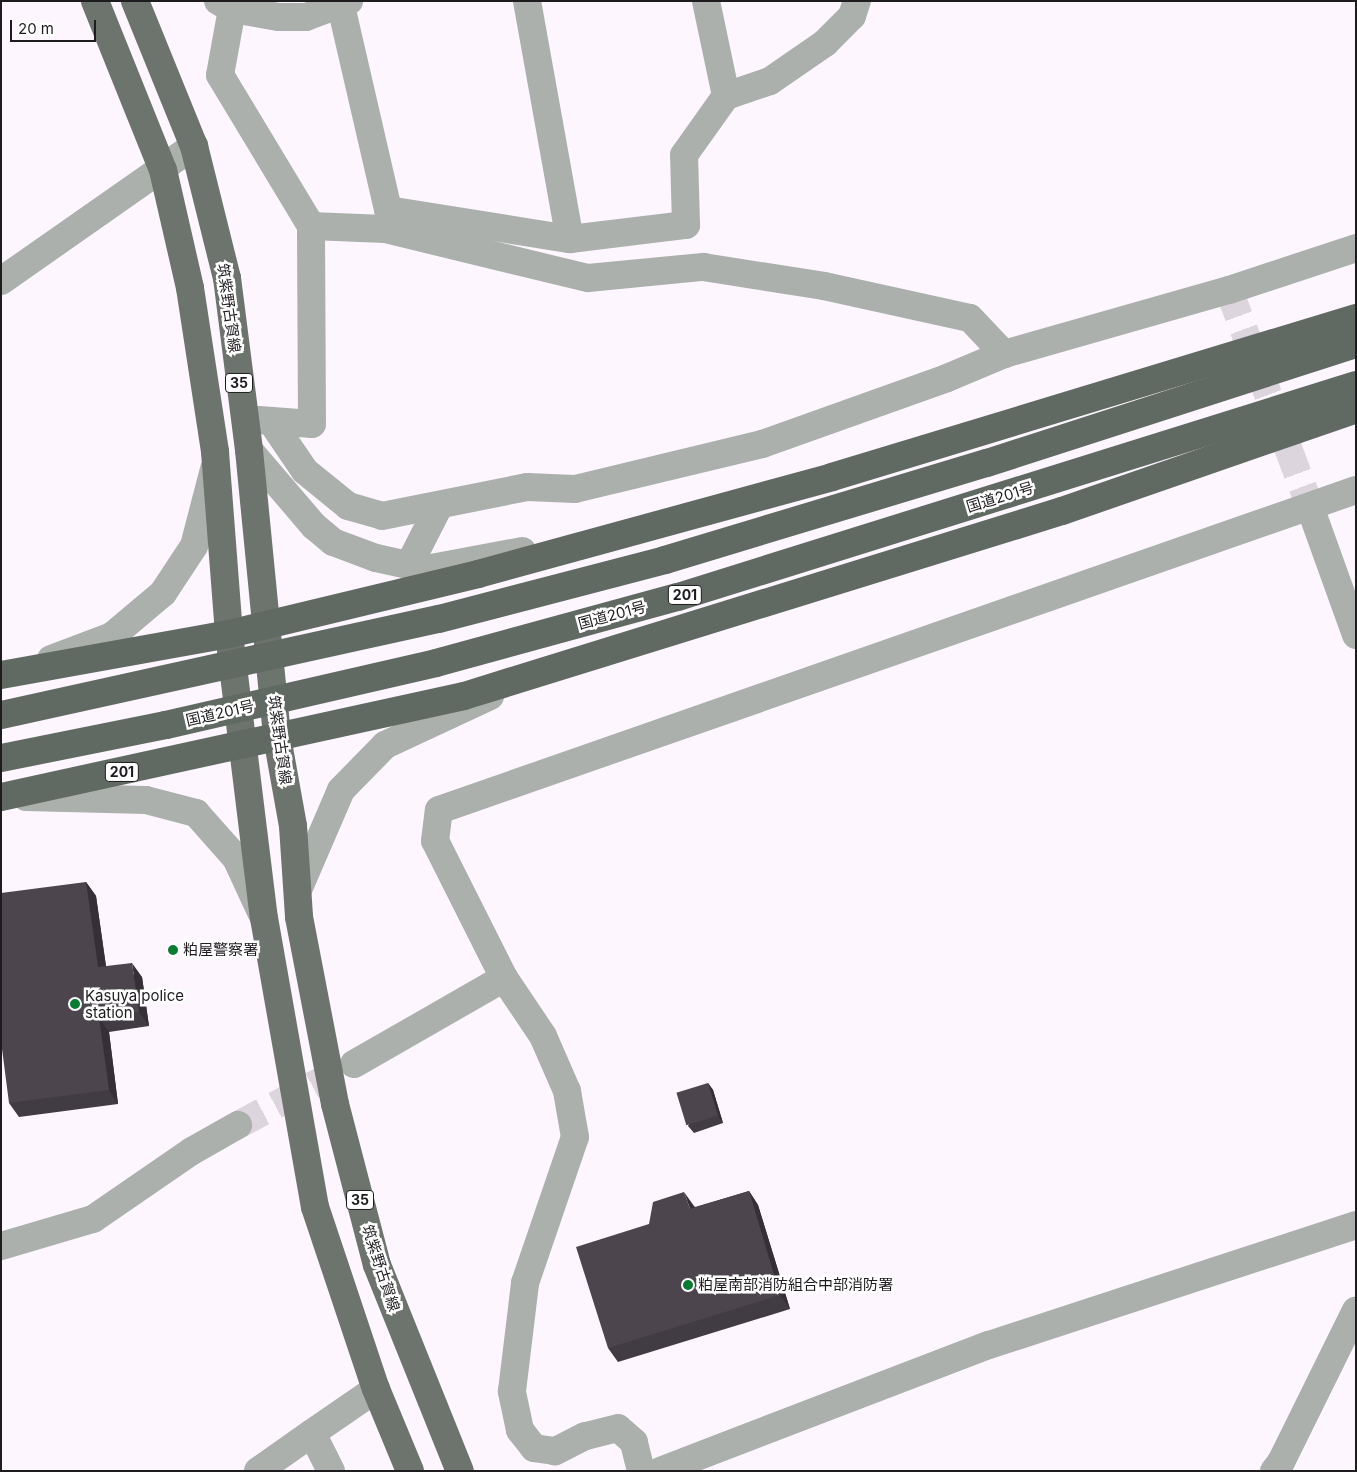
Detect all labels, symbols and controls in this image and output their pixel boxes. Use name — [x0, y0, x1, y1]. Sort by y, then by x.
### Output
scale bar — [12, 10, 99, 42]
text: 20 m — [18, 19, 54, 38]
street label: 筑紫野古賀線 — [214, 262, 244, 354]
road number: 35 — [224, 372, 254, 394]
street label: 国道201号 — [964, 478, 1036, 516]
road number: 201 — [668, 584, 702, 606]
street label: 国道201号 — [576, 597, 648, 633]
street label: 筑紫野古賀線 — [265, 694, 295, 786]
street label: 国道201号 — [184, 696, 256, 730]
road number: 201 — [104, 760, 140, 784]
place label: 粕屋警察署 — [183, 941, 258, 959]
marker: 粕屋警察署 — [167, 944, 179, 956]
place label: Kasuya police station — [85, 986, 184, 1021]
marker: Kasuya police station — [69, 998, 81, 1010]
road number: 35 — [345, 1188, 375, 1212]
street label: 筑紫野古賀線 — [359, 1222, 403, 1314]
place label: 粕屋南部消防組合中部消防署 — [698, 1276, 893, 1294]
marker: 粕屋南部消防組合中部消防署 — [682, 1279, 694, 1291]

